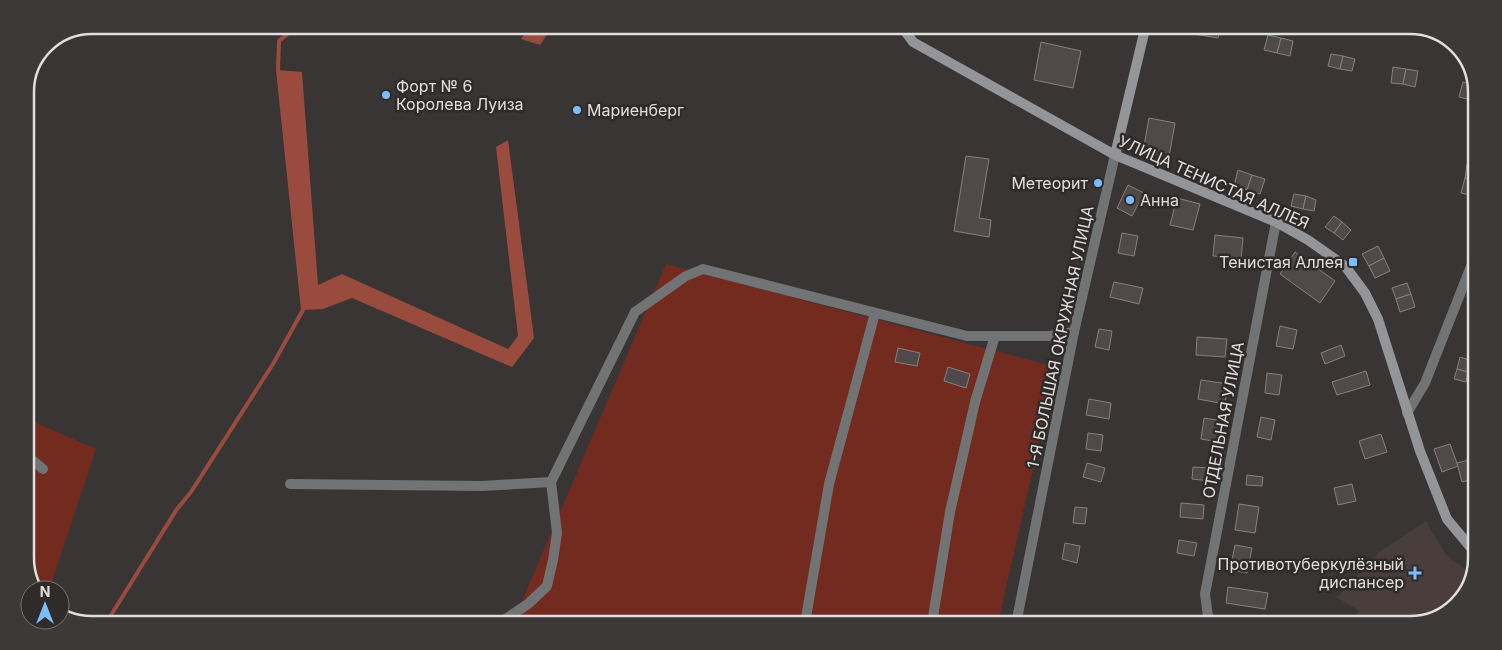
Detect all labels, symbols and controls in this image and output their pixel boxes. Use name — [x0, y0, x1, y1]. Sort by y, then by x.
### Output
place label: Форт № 6 Королева Луиза — [396, 76, 524, 114]
marker: Форт № 6 Королева Луиза — [380, 89, 392, 101]
place label: Мариенберг — [587, 100, 684, 120]
marker: Мариенберг — [571, 104, 583, 116]
street label: УЛИЦА ТЕНИСТАЯ АЛЛЕЯ — [1116, 131, 1312, 233]
place label: Метеорит — [1011, 173, 1089, 193]
marker: Метеорит — [1092, 177, 1104, 189]
place label: Анна — [1140, 190, 1179, 210]
marker: Анна — [1124, 194, 1136, 206]
street label: 1-Я БОЛЬШАЯ ОКРУЖНАЯ УЛИЦА — [1022, 204, 1098, 470]
place label: Тенистая Аллея — [1219, 252, 1343, 272]
marker: Тенистая Аллея — [1347, 256, 1359, 268]
street label: ОТДЕЛЬНАЯ УЛИЦА — [1198, 340, 1248, 500]
place label: Противотуберкулёзный диспансер — [1218, 554, 1404, 592]
marker: Противотуберкулёзный диспансер — [1408, 566, 1422, 580]
north arrow — [20, 580, 70, 630]
text: N — [40, 583, 50, 600]

